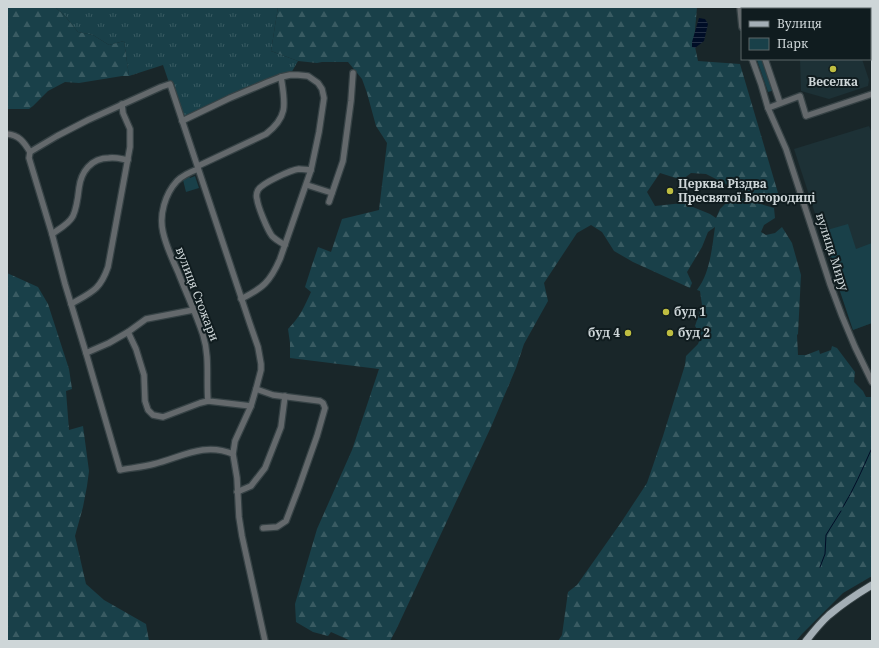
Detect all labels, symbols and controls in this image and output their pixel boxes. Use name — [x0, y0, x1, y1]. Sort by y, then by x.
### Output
legend — [741, 8, 871, 60]
text: Вулиця — [777, 15, 822, 32]
text: Парк — [777, 35, 809, 52]
marker: Веселка — [828, 64, 838, 74]
place label: Веселка — [808, 73, 858, 90]
place label: Церква Різдва Пресвятої Богородиці — [678, 175, 816, 206]
marker: Церква Різдва Пресвятої Богородиці — [665, 186, 675, 196]
street label: вулиця Миру — [812, 211, 853, 293]
street label: вулиця Стожари — [172, 244, 223, 343]
place label: буд 1 — [674, 303, 706, 320]
marker: буд 1 — [661, 307, 671, 317]
place label: буд 4 — [588, 324, 620, 341]
place label: буд 2 — [678, 324, 710, 341]
marker: буд 4 — [623, 328, 633, 338]
marker: буд 2 — [665, 328, 675, 338]

